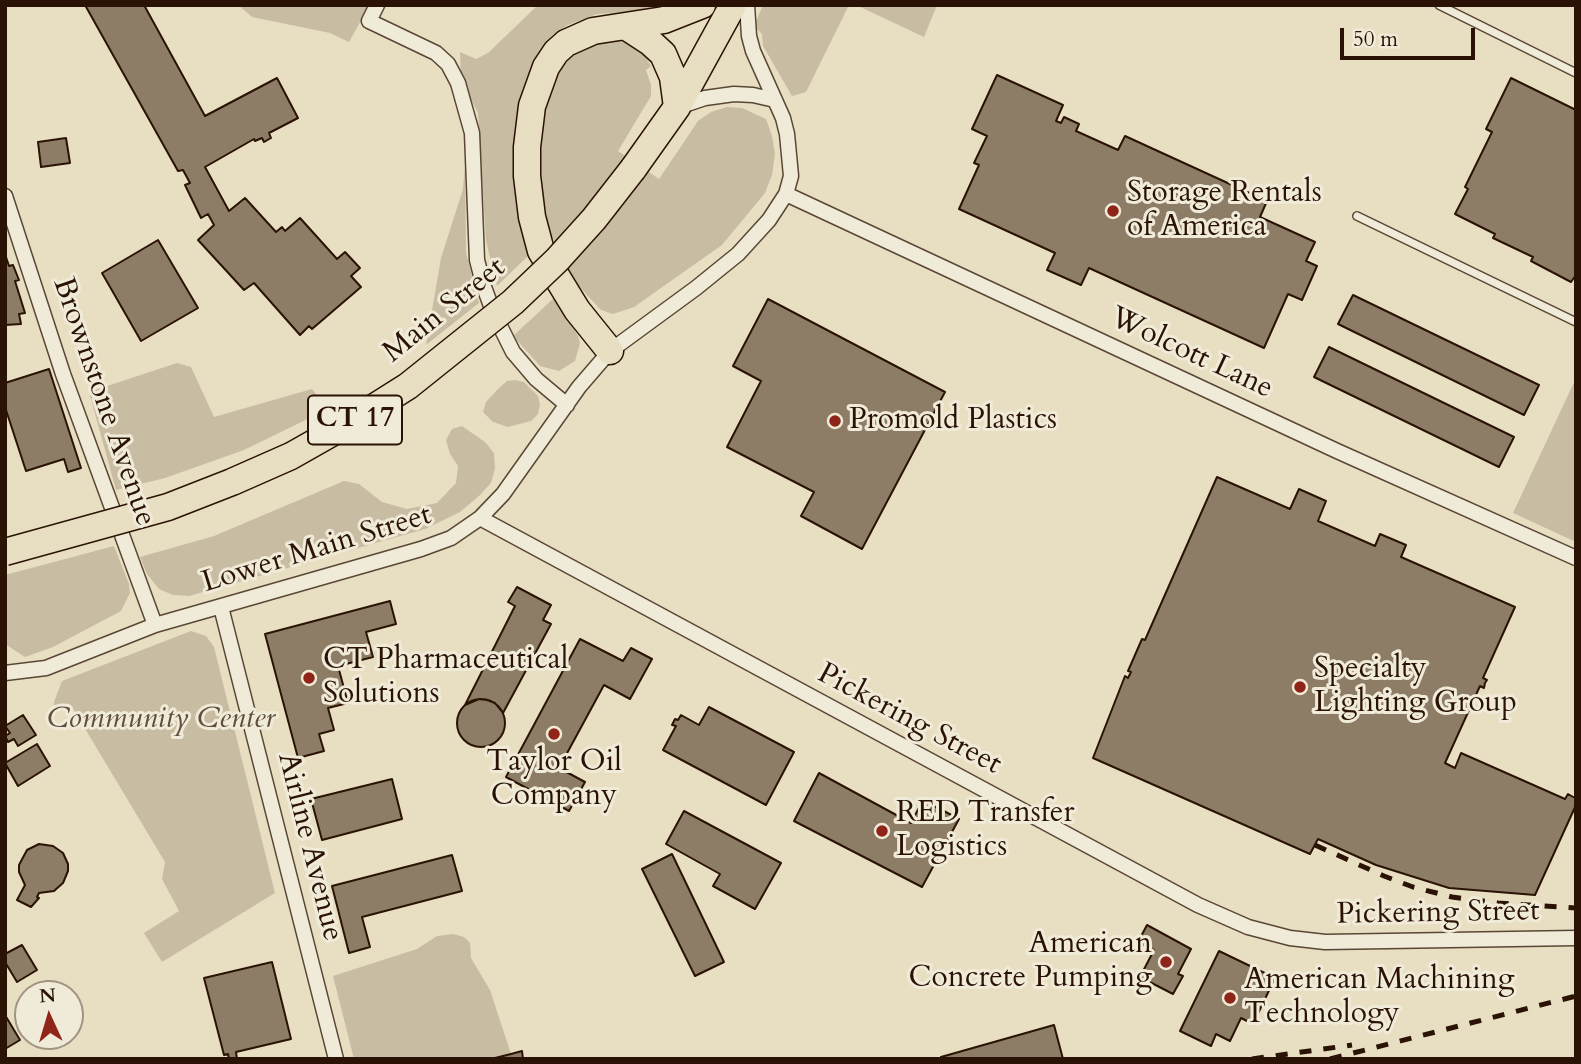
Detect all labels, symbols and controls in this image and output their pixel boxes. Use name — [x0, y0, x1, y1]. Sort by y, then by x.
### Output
scale bar — [1343, 14, 1478, 58]
text: 50 m — [1353, 25, 1398, 54]
place label: Storage Rentals of America — [1127, 176, 1322, 246]
marker: Storage Rentals of America — [1105, 203, 1121, 219]
street label: Main Street — [377, 251, 513, 371]
street label: Brownstone Avenue — [44, 273, 162, 531]
street label: Wolcott Lane — [1104, 301, 1278, 407]
road number: CT 17 — [308, 396, 402, 444]
place label: Promold Plastics — [849, 403, 1057, 439]
marker: Promold Plastics — [827, 413, 843, 429]
street label: Lower Main Street — [198, 498, 436, 602]
place label: CT Pharmaceutical Solutions — [323, 643, 568, 714]
place label: Specialty Lighting Group — [1314, 652, 1517, 722]
street label: Pickering Street — [811, 656, 1007, 784]
marker: CT Pharmaceutical Solutions — [301, 670, 317, 686]
marker: Specialty Lighting Group — [1292, 679, 1308, 695]
park label: Community Center — [47, 702, 275, 738]
marker: Taylor Oil Company — [546, 726, 562, 742]
place label: Taylor Oil Company — [486, 745, 622, 816]
street label: Airline Avenue — [268, 749, 350, 945]
place label: RED Transfer Logistics — [896, 796, 1074, 866]
marker: RED Transfer Logistics — [874, 823, 890, 839]
street label: Pickering Street — [1336, 894, 1540, 934]
place label: American Concrete Pumping — [909, 927, 1152, 998]
marker: American Concrete Pumping — [1158, 954, 1174, 970]
place label: American Machining Technology — [1244, 963, 1515, 1034]
north arrow — [14, 980, 84, 1050]
text: N — [39, 983, 57, 1010]
marker: American Machining Technology — [1222, 990, 1238, 1006]

